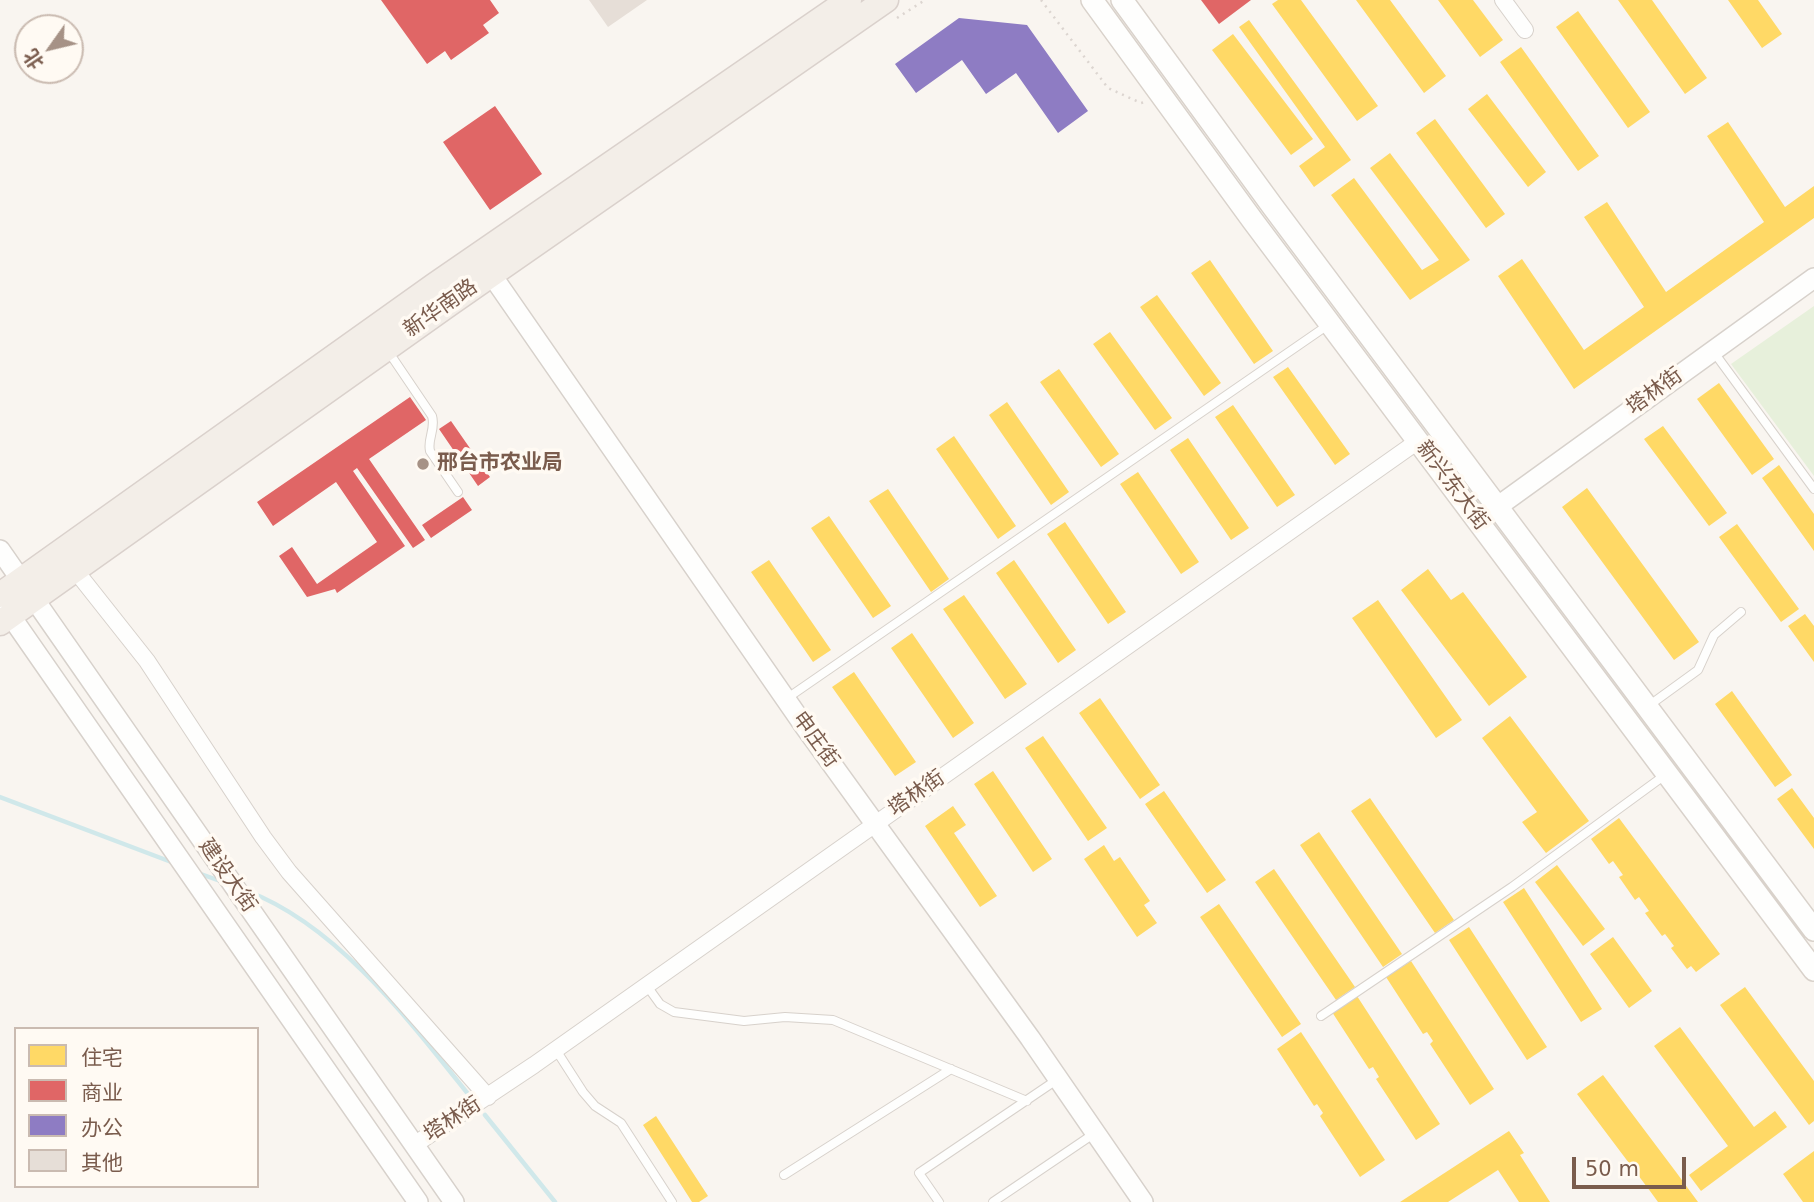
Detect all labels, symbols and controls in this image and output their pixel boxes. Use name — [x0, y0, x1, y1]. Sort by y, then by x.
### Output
north arrow — [14, 14, 84, 84]
text: 北 — [19, 46, 48, 74]
street label: 新华南路 — [399, 275, 483, 343]
street label: 塔林街 — [1622, 363, 1688, 421]
street label: 新兴东大街 — [1410, 436, 1494, 536]
place label: 邢台市农业局 — [437, 451, 563, 477]
marker: 邢台市农业局 — [415, 456, 431, 472]
street label: 申庄街 — [786, 707, 844, 773]
street label: 塔林街 — [884, 766, 950, 822]
street label: 建设大街 — [193, 834, 261, 918]
legend — [14, 1027, 259, 1188]
text: 住宅 — [81, 1046, 123, 1070]
text: 商业 — [81, 1081, 123, 1105]
street label: 塔林街 — [420, 1092, 486, 1148]
text: 办公 — [81, 1116, 123, 1140]
scale bar — [1576, 1142, 1690, 1186]
text: 其他 — [81, 1151, 123, 1175]
text: 50 m — [1585, 1157, 1639, 1181]

